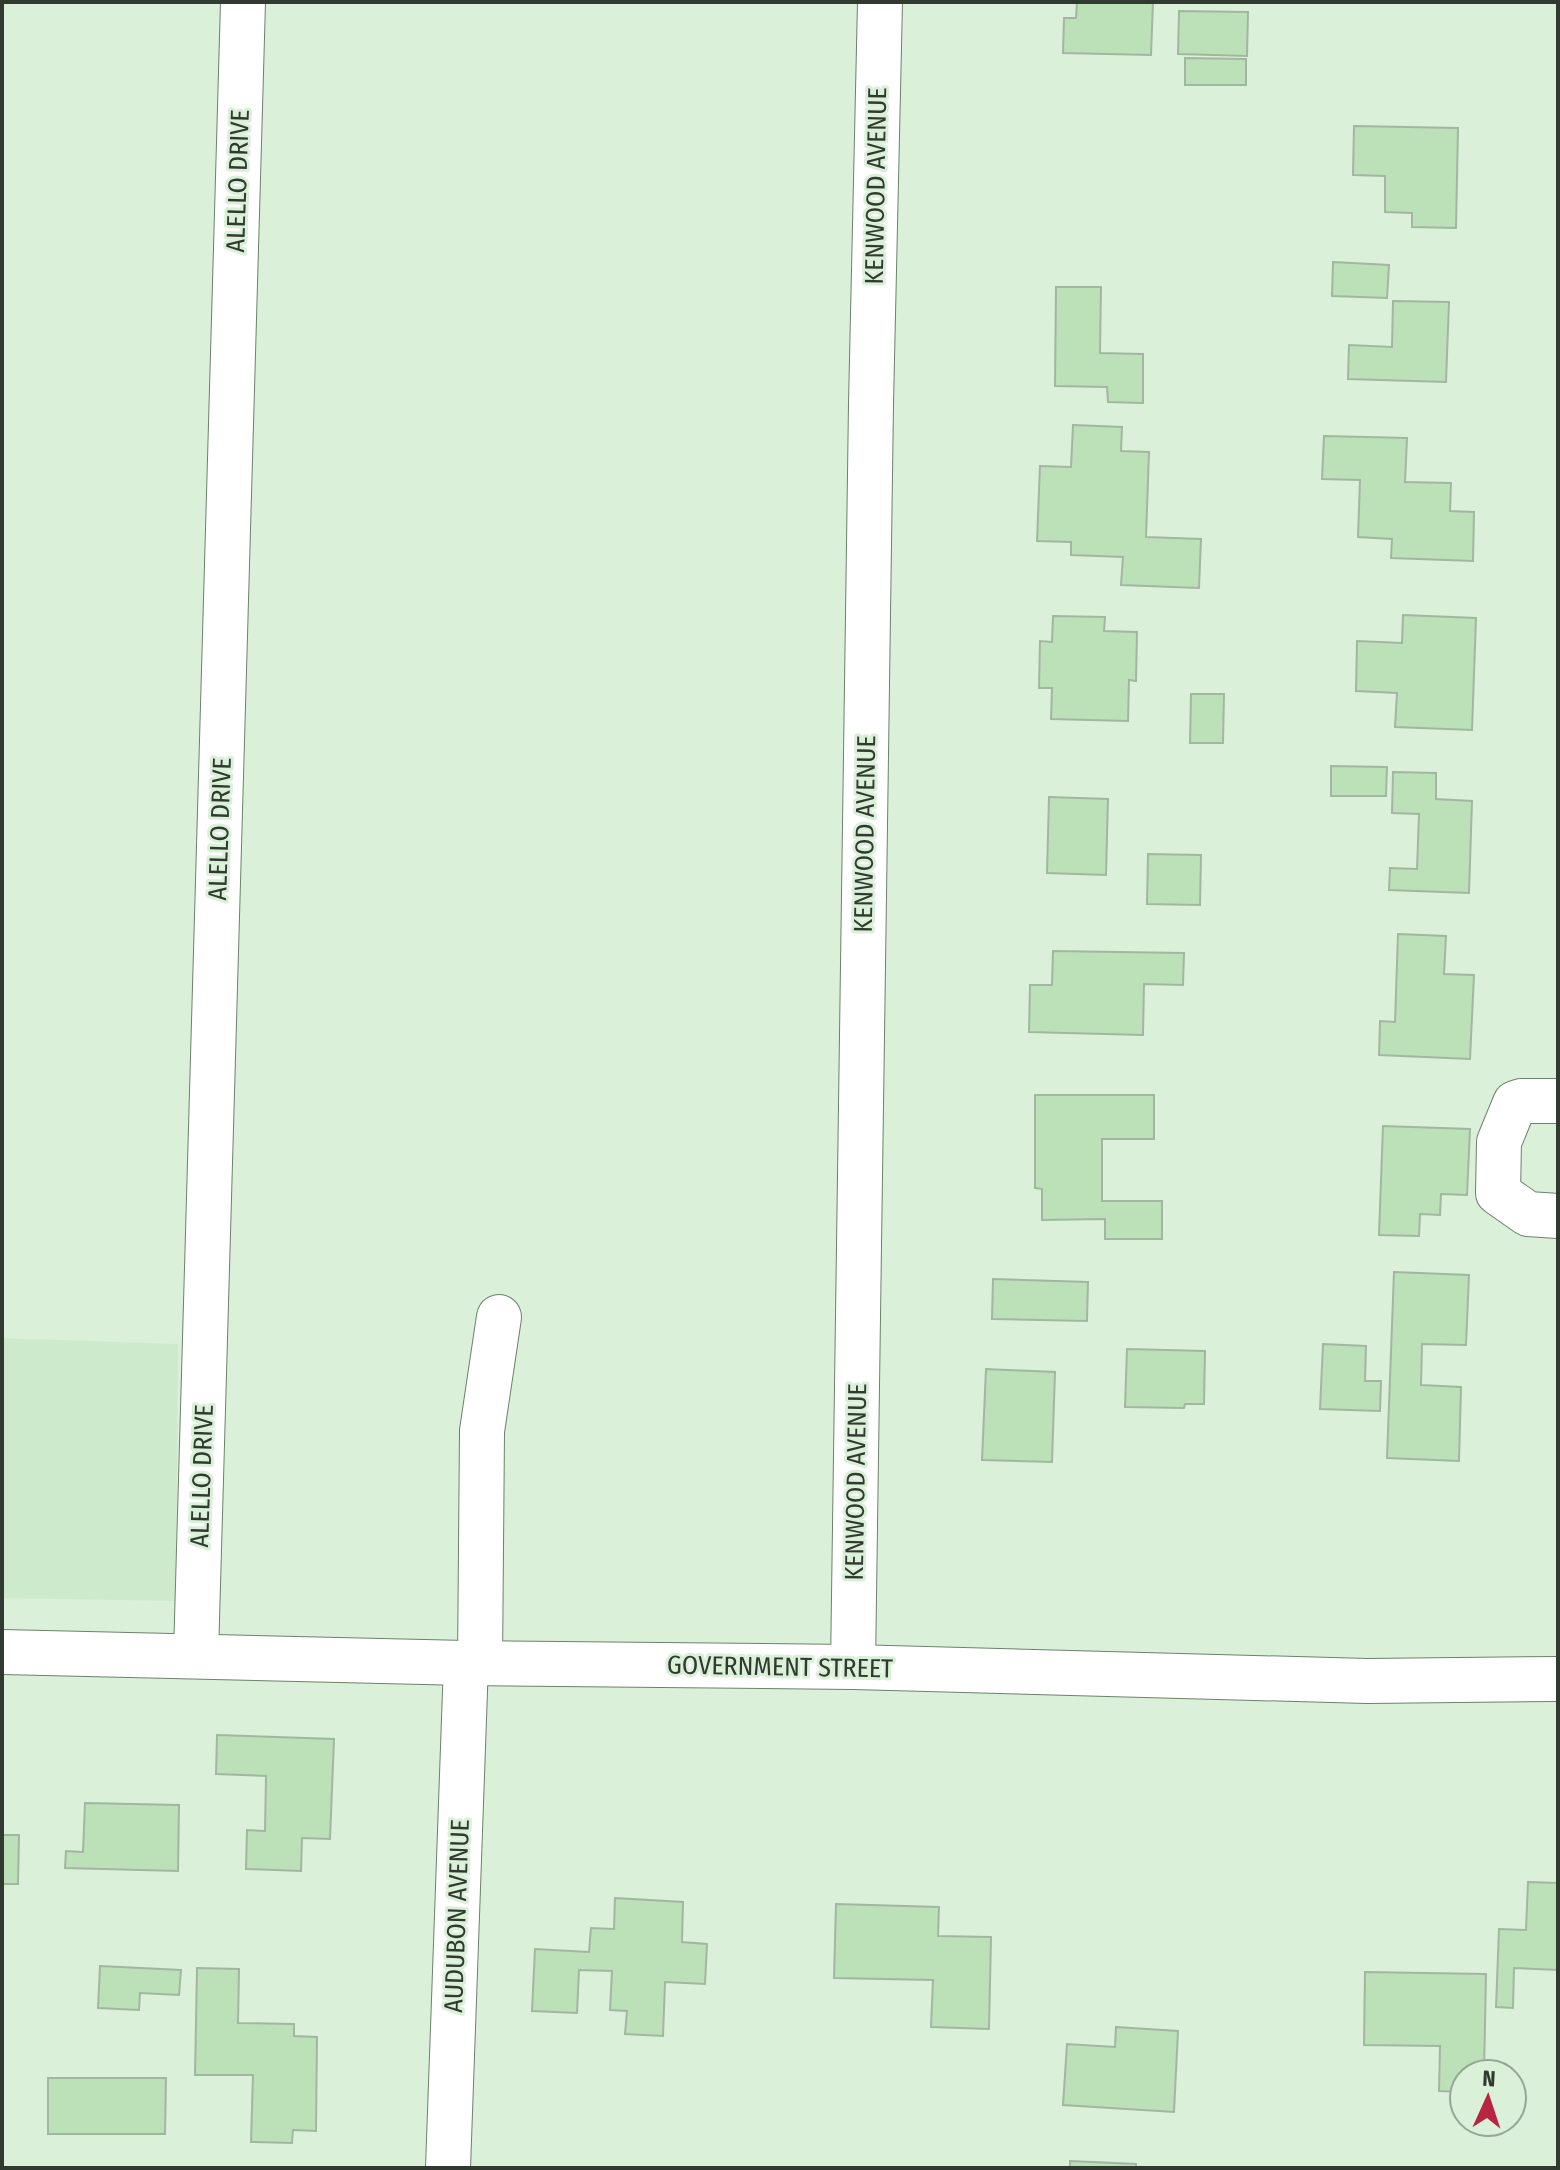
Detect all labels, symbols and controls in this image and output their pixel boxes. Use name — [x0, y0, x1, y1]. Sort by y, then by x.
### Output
street label: KENWOOD AVENUE — [859, 87, 893, 285]
street label: ALELLO DRIVE — [220, 109, 256, 253]
street label: KENWOOD AVENUE — [848, 735, 882, 933]
street label: ALELLO DRIVE — [202, 757, 238, 901]
street label: KENWOOD AVENUE — [839, 1383, 873, 1581]
street label: ALELLO DRIVE — [184, 1404, 220, 1548]
street label: GOVERNMENT STREET — [667, 1650, 893, 1684]
street label: AUDUBON AVENUE — [438, 1819, 476, 2013]
north arrow — [1448, 2058, 1528, 2138]
text: N — [1482, 2065, 1496, 2092]

